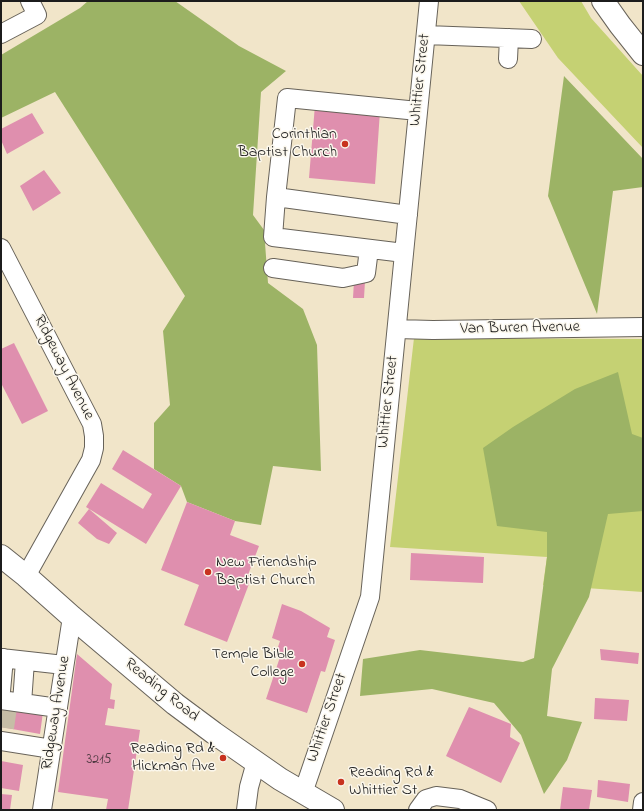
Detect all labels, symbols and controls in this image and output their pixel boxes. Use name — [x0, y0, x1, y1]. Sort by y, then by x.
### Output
street label: Whittier Street — [407, 33, 435, 127]
place label: Corinthian Baptist Church — [238, 125, 337, 163]
marker: Corinthian Baptist Church — [340, 139, 350, 149]
street label: Ridgeway Avenue — [28, 312, 98, 424]
street label: Van Buren Avenue — [460, 318, 580, 340]
street label: Whittier Street — [375, 355, 403, 449]
place label: New Friendship Baptist Church — [216, 553, 317, 591]
marker: New Friendship Baptist Church — [203, 567, 213, 577]
place label: Temple Bible College — [212, 645, 294, 683]
street label: Ridgeway Avenue — [39, 655, 75, 771]
street label: Reading Road — [120, 655, 202, 727]
marker: Temple Bible College — [297, 659, 307, 669]
street label: Whittier Street — [304, 671, 352, 765]
place label: Reading Rd & Hickman Ave — [130, 739, 215, 777]
house number: 3215 — [86, 753, 112, 769]
marker: Reading Rd & Hickman Ave — [218, 753, 228, 763]
place label: Reading Rd & Whittier St — [349, 763, 434, 801]
marker: Reading Rd & Whittier St — [336, 777, 346, 787]

